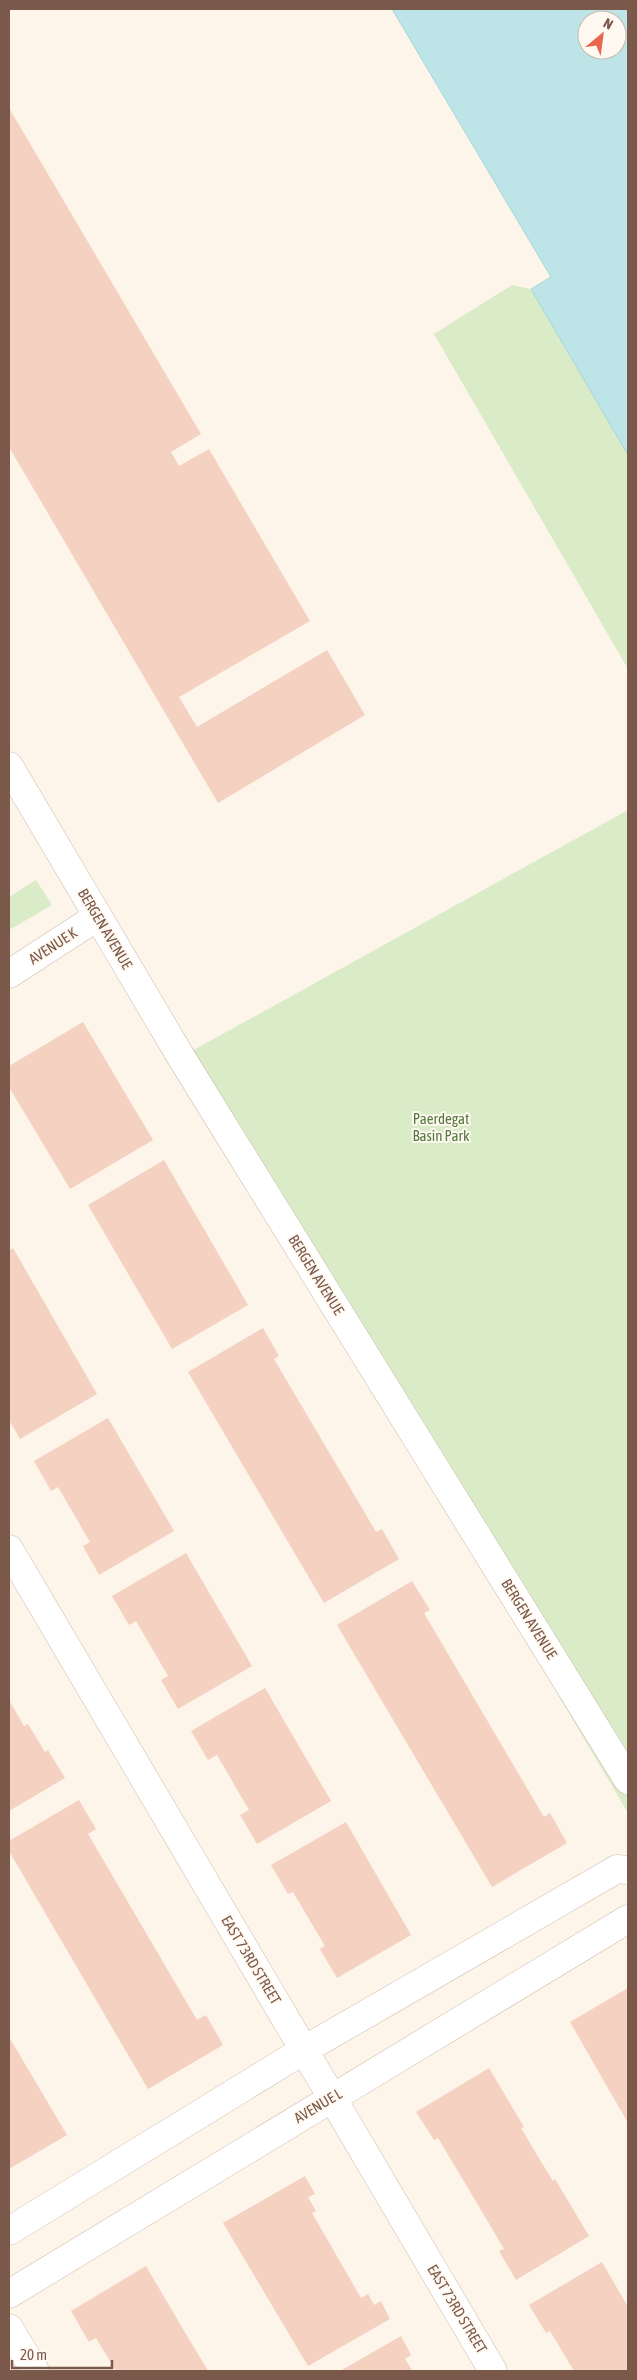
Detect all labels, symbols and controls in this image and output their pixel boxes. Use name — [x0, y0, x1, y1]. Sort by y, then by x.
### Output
north arrow — [577, 10, 627, 60]
text: N — [601, 15, 616, 33]
street label: BERGEN AVENUE — [75, 885, 136, 973]
street label: AVENUE K — [25, 923, 81, 967]
park label: Paerdegat Basin Park — [412, 1110, 470, 1144]
street label: BERGEN AVENUE — [285, 1232, 348, 1318]
street label: BERGEN AVENUE — [498, 1576, 561, 1662]
street label: EAST 73RD STREET — [218, 1912, 285, 2008]
street label: AVENUE L — [291, 2085, 345, 2126]
street label: EAST 73RD STREET — [424, 2261, 491, 2357]
scale bar — [12, 2338, 112, 2370]
text: 20 m — [20, 2346, 47, 2363]

